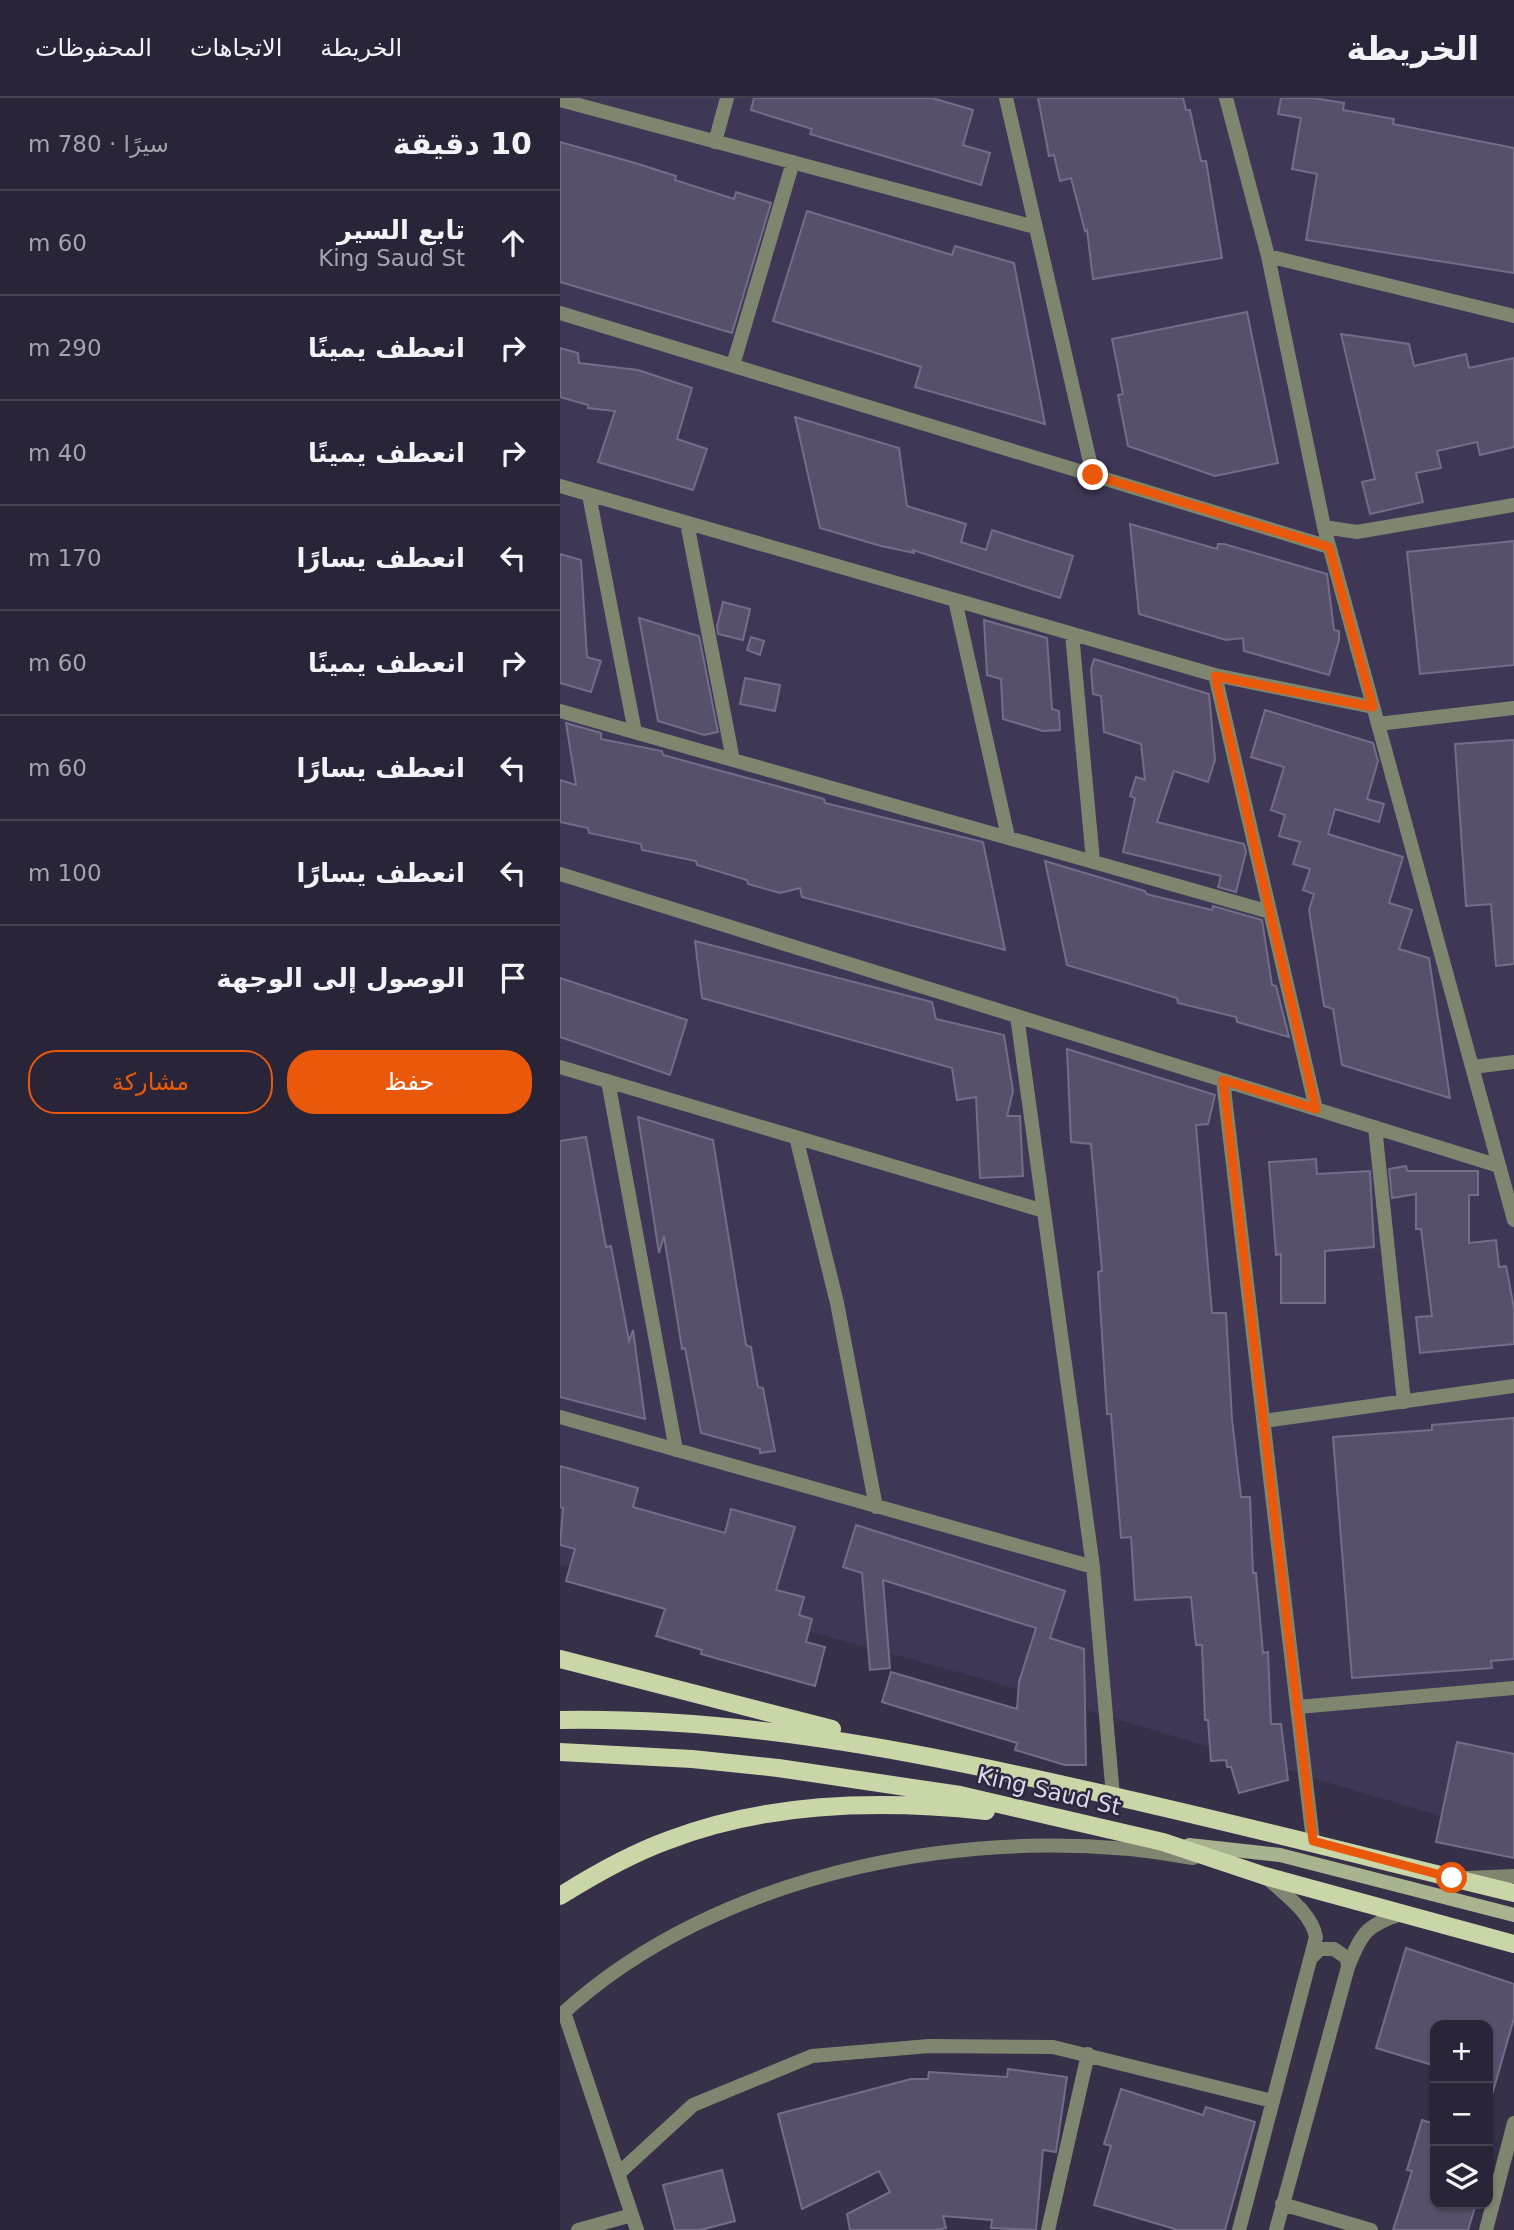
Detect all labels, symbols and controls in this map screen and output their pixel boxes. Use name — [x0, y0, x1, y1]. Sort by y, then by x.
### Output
text: الخريطة — [1346, 29, 1479, 68]
text: المحفوظات — [35, 34, 152, 62]
text: الاتجاهات — [190, 34, 282, 62]
text: الخريطة — [320, 34, 402, 62]
text: 10 دقيقة — [393, 126, 532, 161]
text: سيرًا · 780 m — [28, 131, 169, 157]
text: تابع السير — [337, 215, 465, 245]
icon: ahead — [494, 224, 532, 262]
text: 60 m — [28, 230, 87, 256]
text: King Saud St — [318, 245, 465, 271]
icon: right — [494, 329, 532, 367]
text: انعطف يمينًا — [308, 333, 465, 363]
text: 290 m — [28, 335, 102, 361]
icon: right — [494, 434, 532, 472]
text: انعطف يمينًا — [308, 438, 465, 468]
text: 40 m — [28, 440, 87, 466]
route end — [1077, 459, 1108, 490]
icon: left — [494, 539, 532, 577]
text: انعطف يسارًا — [296, 543, 465, 573]
text: 170 m — [28, 545, 102, 571]
icon: right — [494, 644, 532, 682]
text: انعطف يمينًا — [308, 648, 465, 678]
text: 60 m — [28, 650, 87, 676]
icon: left — [494, 749, 532, 787]
text: انعطف يسارًا — [296, 753, 465, 783]
text: 60 m — [28, 755, 87, 781]
icon: left — [494, 854, 532, 892]
text: انعطف يسارًا — [296, 858, 465, 888]
text: 100 m — [28, 860, 102, 886]
icon: arrive — [494, 959, 532, 997]
text: الوصول إلى الوجهة — [216, 963, 465, 993]
button: مشاركة — [28, 1050, 273, 1114]
button: حفظ — [287, 1050, 532, 1114]
street label: King Saud St — [975, 1762, 1123, 1820]
route start — [1436, 1862, 1467, 1893]
map controls — [1430, 2020, 1493, 2209]
button: + — [1430, 2020, 1493, 2083]
button: − — [1430, 2083, 1493, 2146]
button: layers — [1430, 2146, 1493, 2209]

